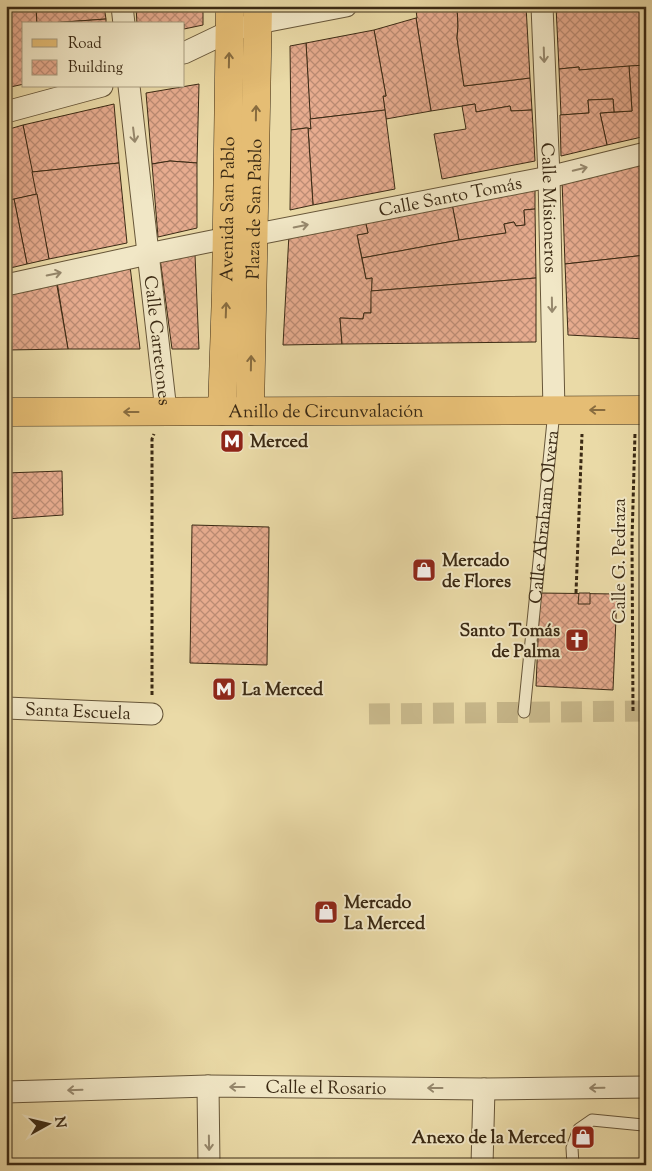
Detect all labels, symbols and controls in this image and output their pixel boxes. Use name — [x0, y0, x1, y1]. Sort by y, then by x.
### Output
legend — [22, 22, 185, 88]
text: Road — [68, 34, 102, 55]
one-way arrow — [540, 47, 549, 63]
one-way arrow — [224, 52, 234, 68]
text: Building — [68, 58, 123, 79]
one-way arrow — [251, 105, 261, 122]
one-way arrow — [129, 126, 139, 142]
street label: Avenida San Pablo — [215, 136, 243, 282]
street label: Plaza de San Pablo — [242, 138, 270, 280]
street label: Calle Misioneros — [533, 142, 562, 274]
one-way arrow — [572, 164, 588, 173]
street label: Calle Santo Tomás — [377, 172, 524, 225]
one-way arrow — [292, 220, 308, 230]
one-way arrow — [45, 269, 61, 278]
street label: Calle Carretones — [136, 274, 176, 407]
one-way arrow — [547, 296, 557, 313]
one-way arrow — [221, 302, 231, 318]
one-way arrow — [246, 355, 256, 371]
street label: Anillo de Circunvalación — [228, 400, 424, 426]
one-way arrow — [589, 405, 606, 415]
one-way arrow — [124, 407, 140, 417]
metro station icon: Merced — [219, 428, 245, 454]
street label: Calle Abraham Olvera — [524, 429, 567, 605]
place label: Merced — [250, 430, 309, 456]
street label: Calle G. Pedraza — [608, 498, 634, 624]
place label: Mercado de Flores — [442, 549, 511, 596]
shop icon: Mercado de Flores — [411, 557, 437, 583]
place label: Santo Tomás de Palma — [460, 619, 561, 666]
church icon: Santo Tomás de Palma — [564, 627, 590, 653]
metro station icon: La Merced — [211, 676, 237, 702]
place label: La Merced — [242, 678, 324, 704]
street label: Santa Escuela — [24, 698, 131, 728]
place label: Mercado La Merced — [344, 891, 426, 938]
shop icon: Mercado La Merced — [313, 899, 339, 925]
street label: Calle el Rosario — [265, 1076, 387, 1103]
one-way arrow — [229, 1082, 246, 1092]
one-way arrow — [427, 1083, 443, 1093]
one-way arrow — [589, 1083, 606, 1093]
one-way arrow — [67, 1085, 83, 1095]
north arrow — [22, 1098, 72, 1148]
text: N — [48, 1116, 70, 1129]
shop icon: Anexo de la Merced — [570, 1124, 596, 1150]
place label: Anexo de la Merced — [412, 1126, 567, 1152]
one-way arrow — [204, 1135, 213, 1151]

